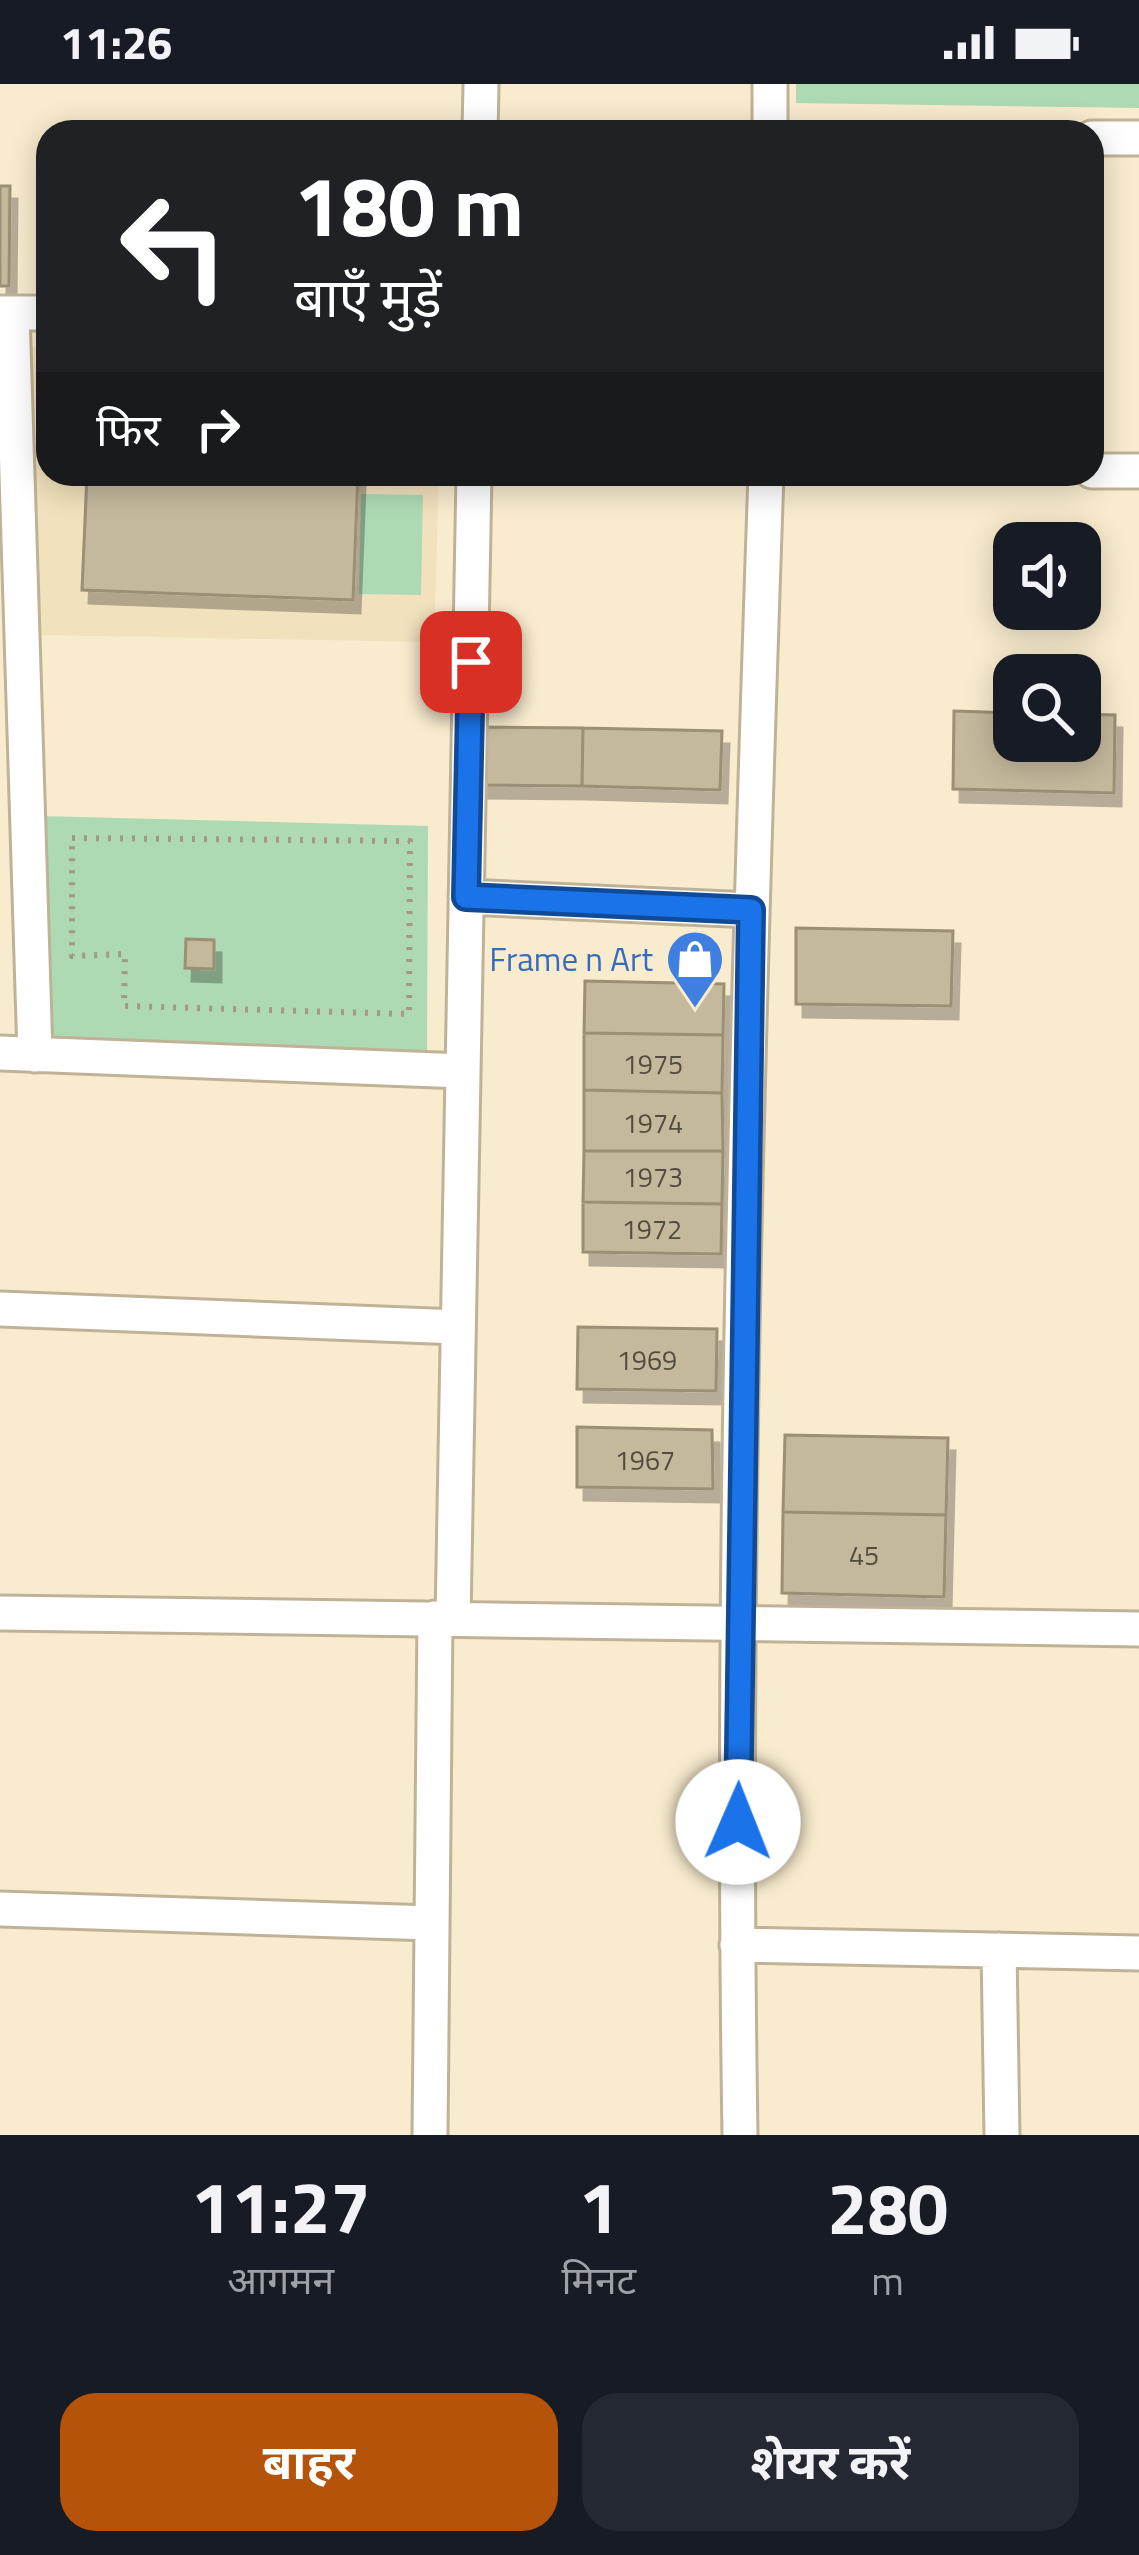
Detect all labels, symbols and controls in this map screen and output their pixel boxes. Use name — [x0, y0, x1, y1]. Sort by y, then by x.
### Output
text: 11:26 — [60, 8, 172, 76]
text: 180 m — [294, 141, 524, 269]
icon: left — [96, 168, 252, 324]
text: बाएँ मुड़ें — [294, 256, 442, 338]
text: फिर — [96, 395, 161, 463]
icon: right — [185, 396, 251, 462]
map controls — [993, 522, 1101, 762]
button: sound — [993, 522, 1101, 630]
pin — [420, 611, 522, 713]
icon: arrive — [438, 629, 504, 695]
button: search — [993, 654, 1101, 762]
shop icon: Frame n Art — [664, 928, 726, 1010]
place label: Frame n Art — [489, 934, 653, 984]
house number: 1975 — [623, 1043, 683, 1084]
house number: 1974 — [623, 1102, 683, 1143]
house number: 1973 — [623, 1156, 683, 1197]
house number: 1972 — [622, 1208, 682, 1249]
house number: 1969 — [617, 1339, 677, 1380]
house number: 1967 — [615, 1439, 675, 1480]
house number: 45 — [849, 1534, 879, 1575]
position arrow — [675, 1759, 801, 1885]
text: 11:27 — [191, 2151, 371, 2261]
text: 1 — [579, 2151, 619, 2261]
text: 280 — [827, 2152, 948, 2262]
text: आगमन — [227, 2250, 334, 2309]
text: मिनट — [562, 2250, 636, 2309]
text: m — [871, 2251, 904, 2310]
button: बाहर — [60, 2393, 558, 2531]
button: शेयर करें — [582, 2393, 1079, 2531]

